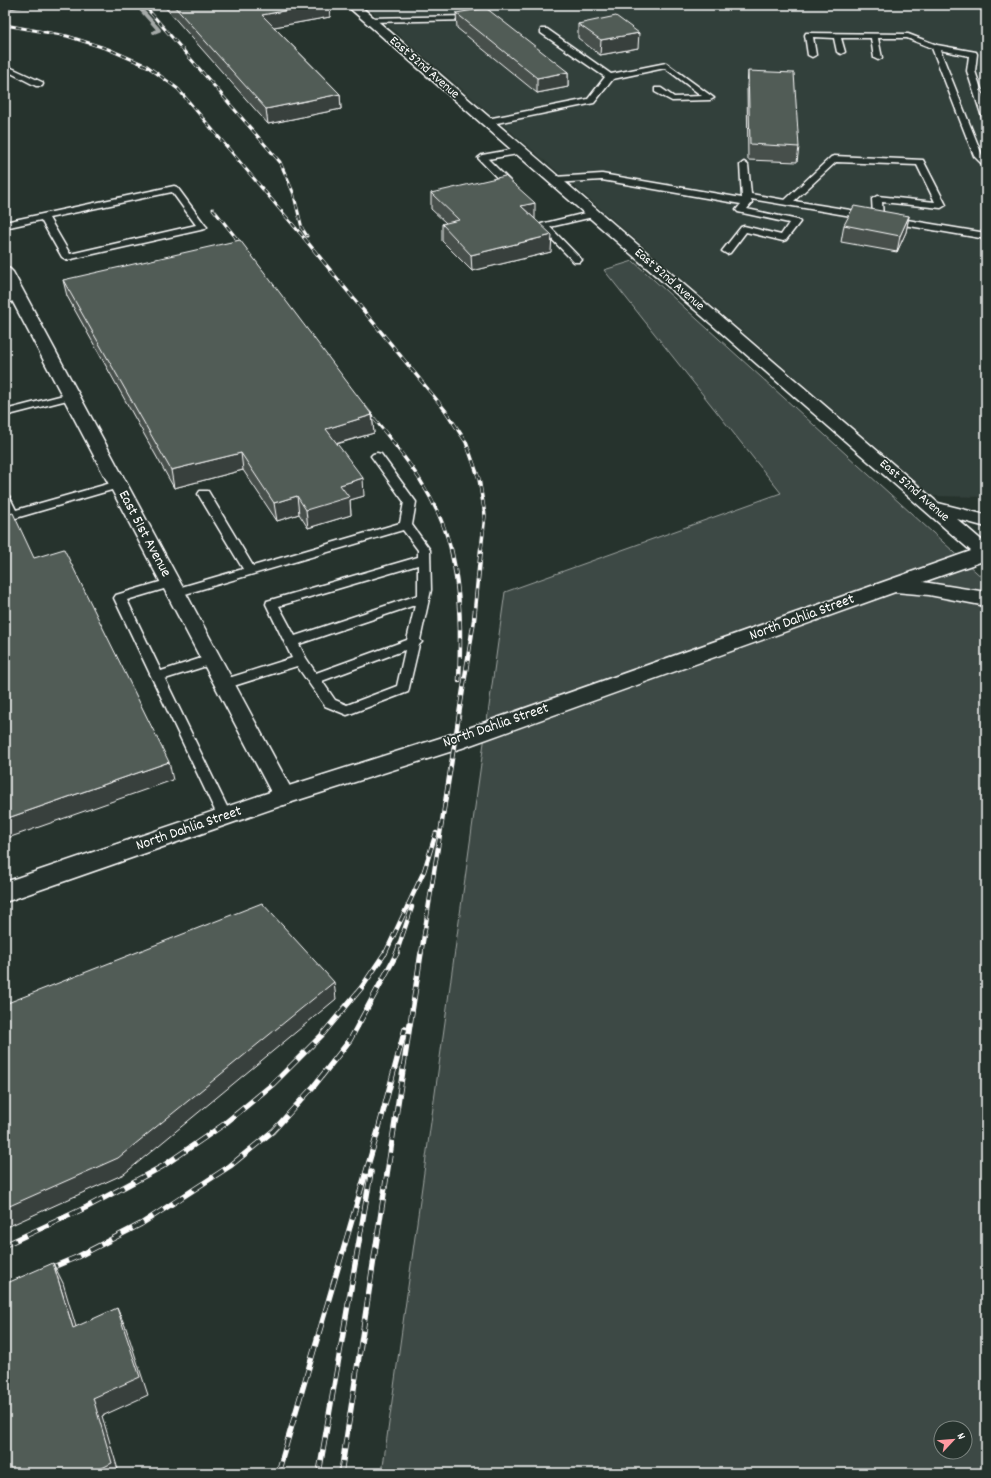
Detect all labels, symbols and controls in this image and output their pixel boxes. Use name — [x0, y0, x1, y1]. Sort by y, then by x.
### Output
street label: East 52nd Avenue — [385, 32, 463, 104]
street label: East 52nd Avenue — [630, 244, 708, 316]
street label: East 52nd Avenue — [875, 455, 953, 527]
street label: East 51st Avenue — [112, 487, 176, 582]
street label: North Dahlia Street — [746, 589, 858, 647]
street label: North Dahlia Street — [440, 697, 552, 754]
street label: North Dahlia Street — [133, 800, 245, 857]
north arrow — [933, 1420, 973, 1460]
text: N — [952, 1431, 969, 1443]

